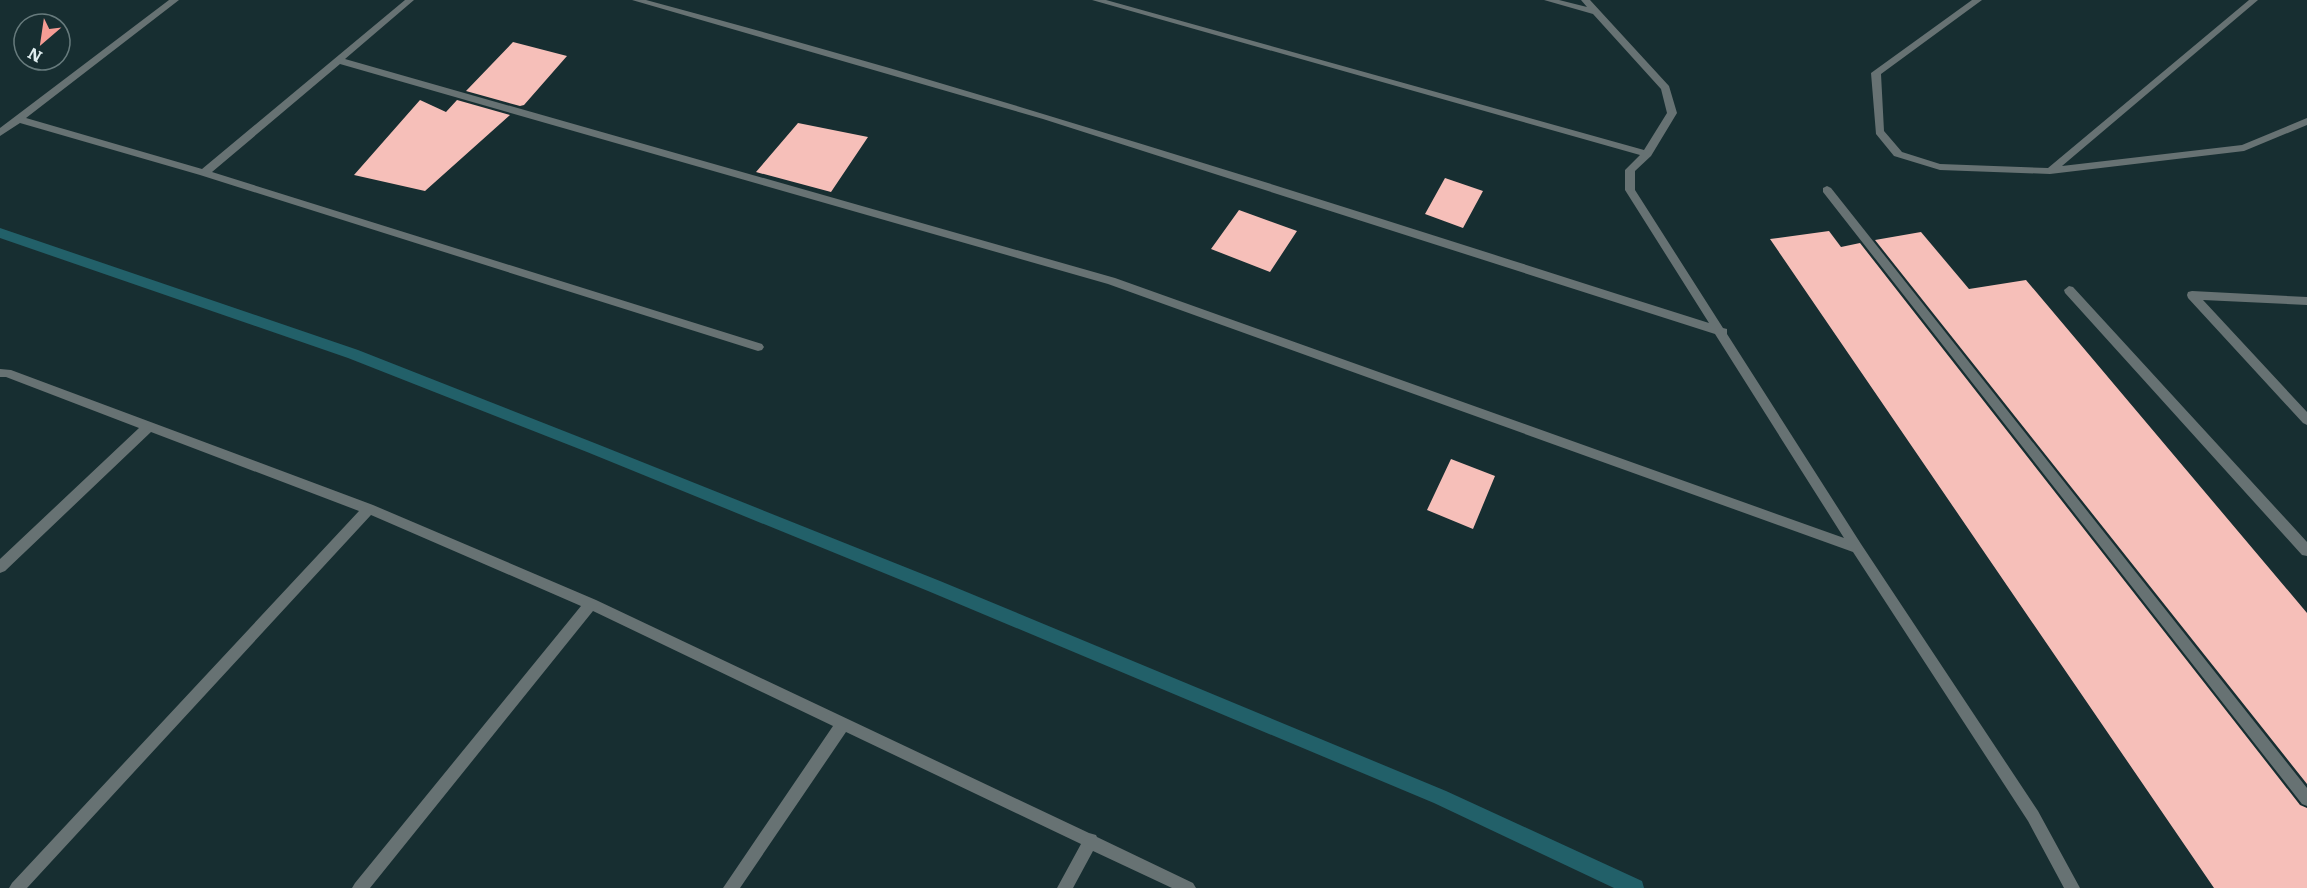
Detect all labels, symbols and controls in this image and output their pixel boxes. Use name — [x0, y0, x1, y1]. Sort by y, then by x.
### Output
north arrow — [12, 12, 72, 72]
text: N — [23, 42, 46, 70]

